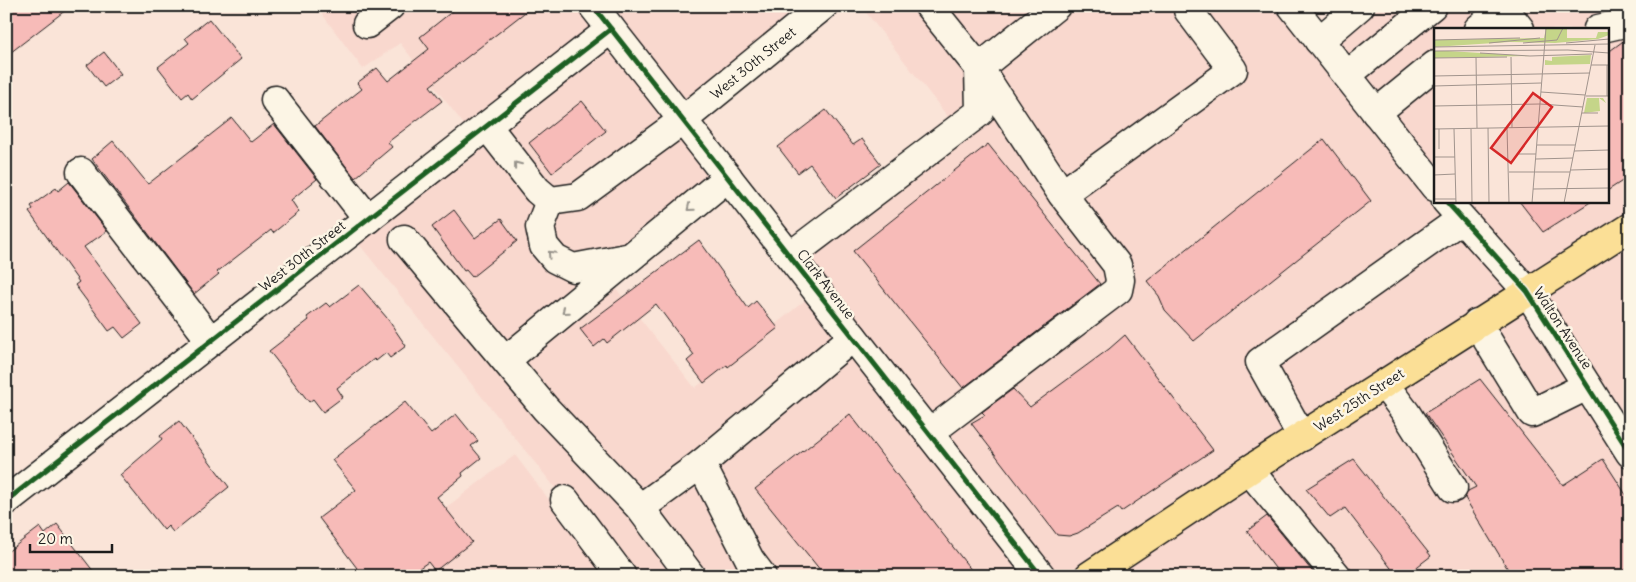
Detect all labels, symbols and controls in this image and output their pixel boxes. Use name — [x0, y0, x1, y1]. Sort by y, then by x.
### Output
street label: West 30th Street — [707, 23, 800, 103]
inset map — [1434, 28, 1608, 202]
one-way arrow — [515, 162, 523, 171]
one-way arrow — [687, 203, 696, 211]
street label: West 30th Street — [255, 216, 349, 295]
street label: Clark Avenue — [793, 246, 859, 322]
one-way arrow — [548, 251, 557, 260]
street label: Walton Avenue — [1530, 284, 1596, 372]
one-way arrow — [561, 306, 570, 315]
street label: West 25th Street — [1311, 364, 1407, 436]
scale bar — [30, 522, 112, 554]
text: 20 m — [38, 529, 73, 548]

